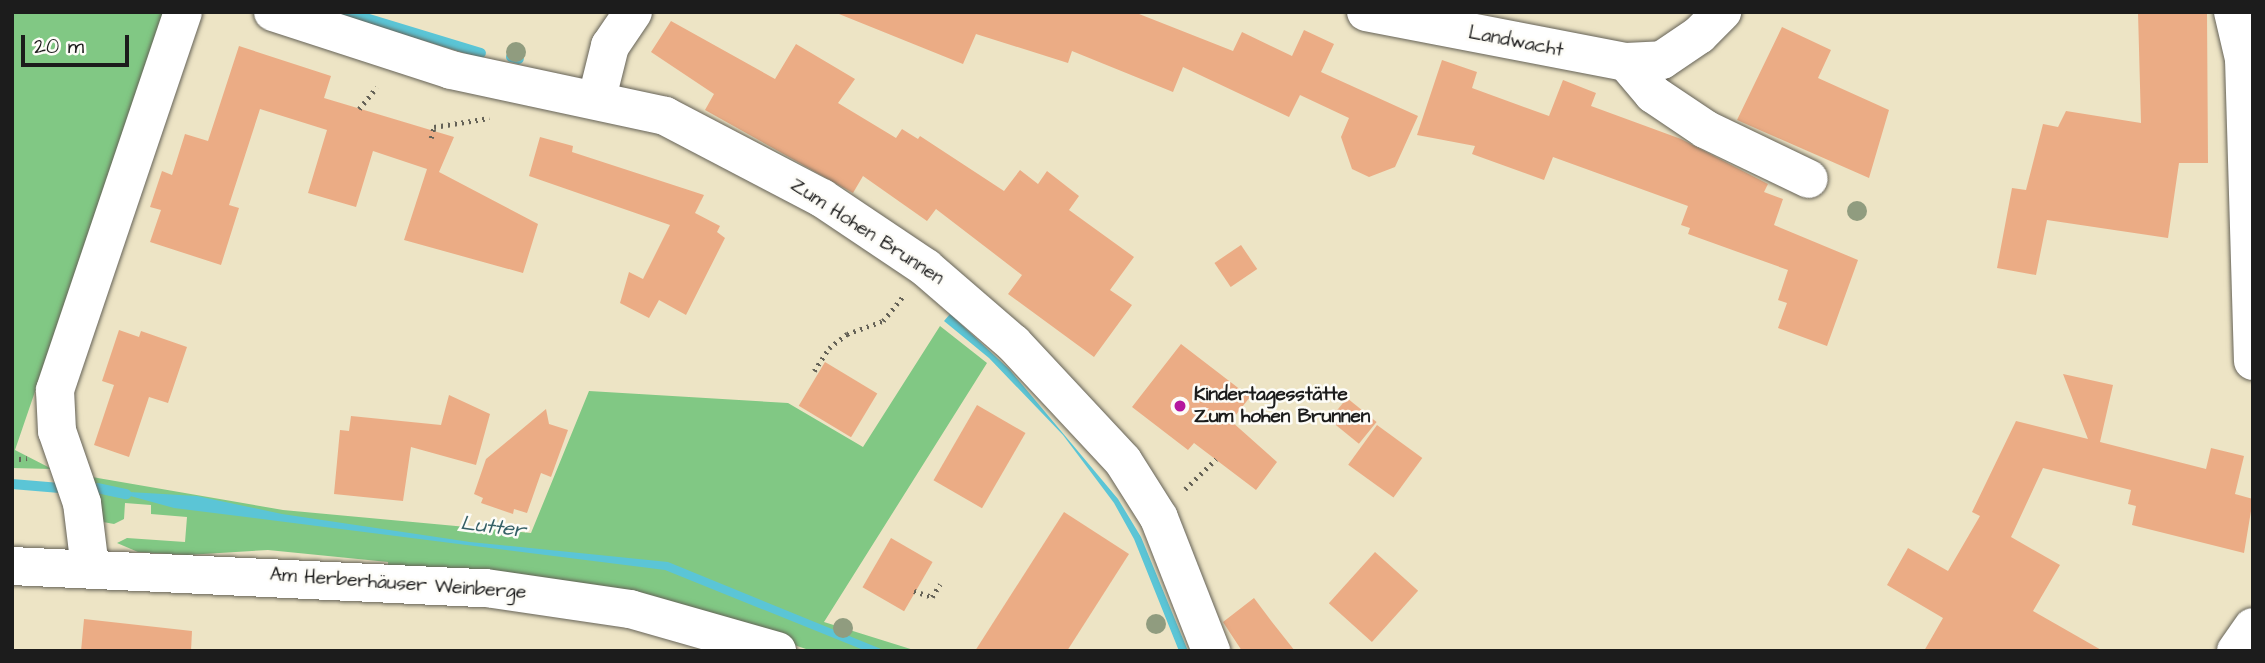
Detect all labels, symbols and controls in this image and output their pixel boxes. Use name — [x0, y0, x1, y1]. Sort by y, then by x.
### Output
scale bar — [24, 21, 133, 65]
street label: Landwacht — [1467, 22, 1565, 62]
text: 20 m — [34, 32, 84, 61]
street label: Zum Hohen Brunnen — [786, 174, 948, 290]
place label: Kindertagesstätte Zum hohen Brunnen — [1194, 384, 1370, 428]
marker: Kindertagesstätte Zum hohen Brunnen — [1172, 398, 1188, 414]
water label: Lutter — [459, 511, 527, 543]
street label: Am Herberhäuser Weinberge — [269, 564, 527, 604]

